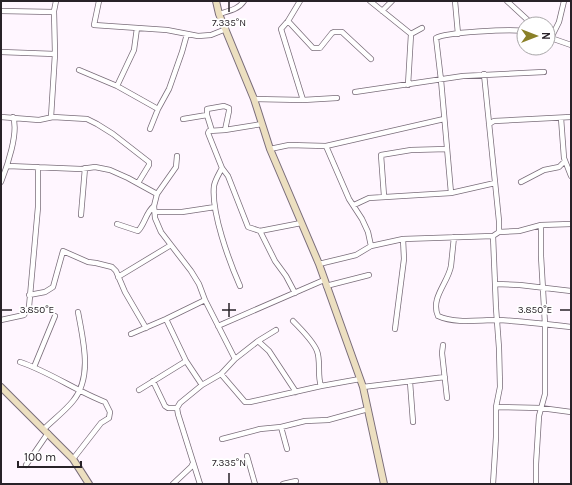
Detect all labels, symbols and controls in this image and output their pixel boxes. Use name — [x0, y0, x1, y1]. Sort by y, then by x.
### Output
north arrow — [516, 16, 556, 56]
text: 7.335°N — [212, 17, 246, 29]
text: N — [539, 32, 552, 40]
text: 3.850°E — [20, 304, 54, 316]
text: 3.850°E — [518, 304, 552, 316]
scale bar — [18, 443, 81, 469]
text: 100 m — [24, 450, 56, 464]
text: 7.335°N — [212, 457, 246, 469]

